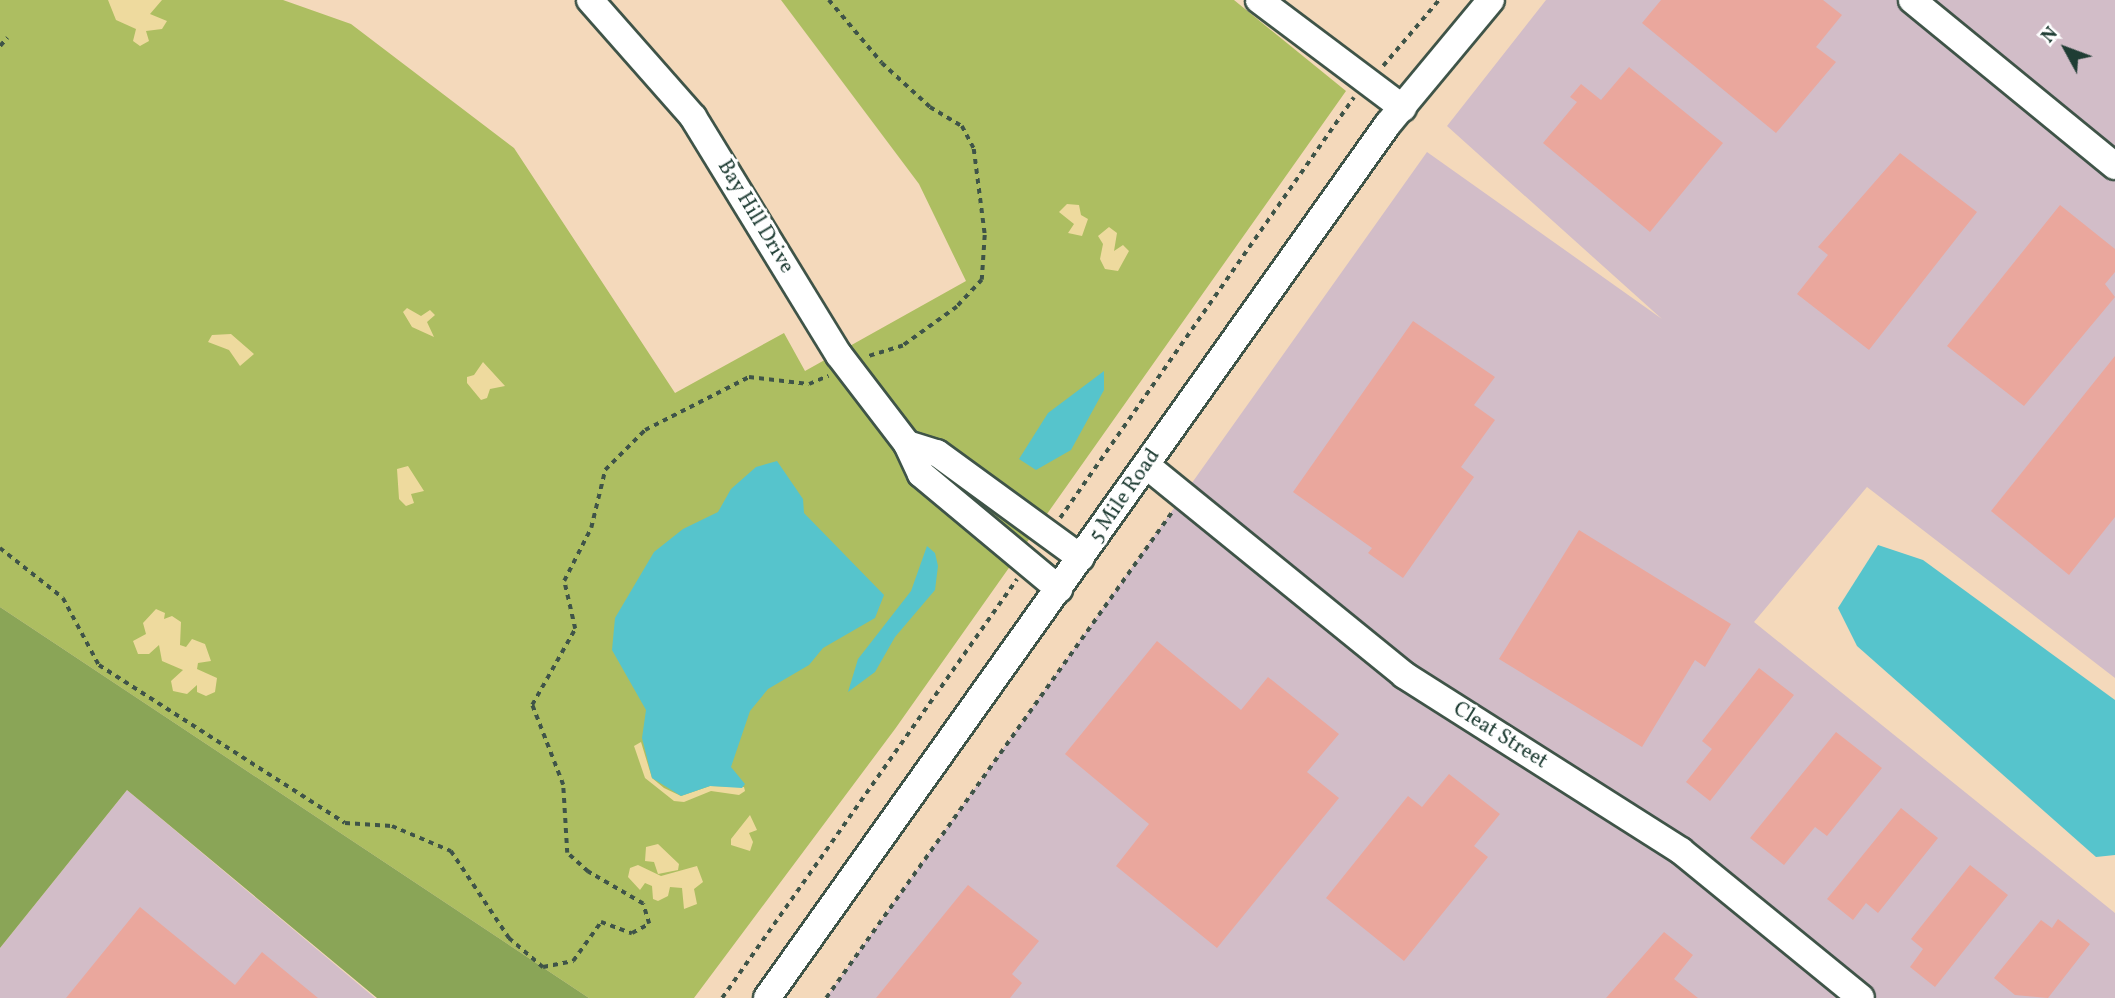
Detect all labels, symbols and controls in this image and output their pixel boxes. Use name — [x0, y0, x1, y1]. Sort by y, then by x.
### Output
north arrow — [2031, 14, 2101, 84]
text: N — [2036, 21, 2064, 49]
street label: Bay Hill Drive — [711, 155, 799, 279]
street label: 5 Mile Road — [1084, 445, 1166, 547]
street label: Cleat Street — [1448, 697, 1552, 775]

